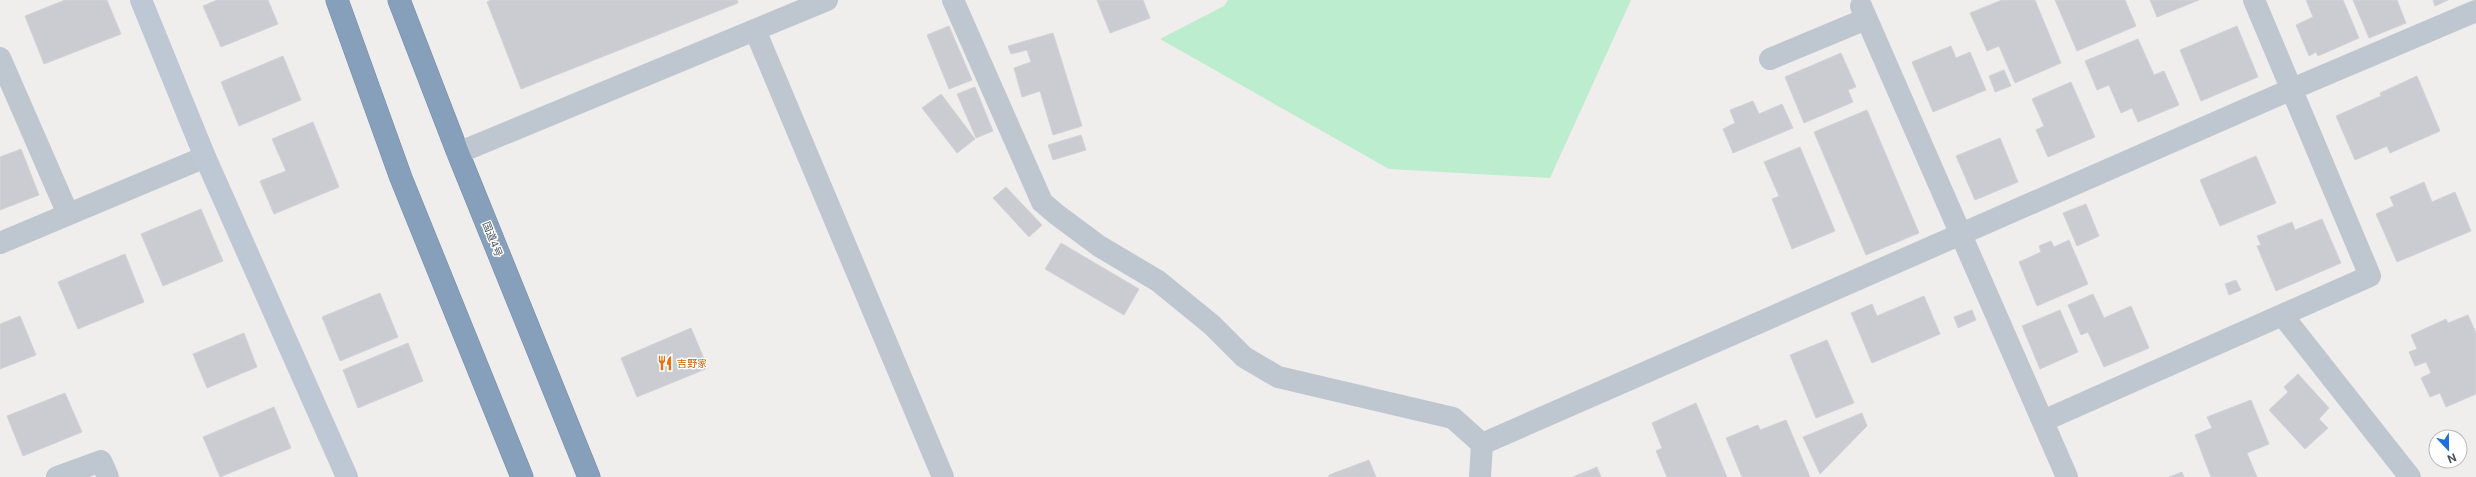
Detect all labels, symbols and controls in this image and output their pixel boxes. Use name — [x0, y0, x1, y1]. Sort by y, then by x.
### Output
street label: 国道4号 — [481, 220, 505, 258]
restaurant icon: 吉野家 — [656, 354, 674, 372]
place label: 吉野家 — [677, 357, 707, 369]
north arrow — [2428, 429, 2468, 469]
text: N — [2445, 450, 2458, 466]

